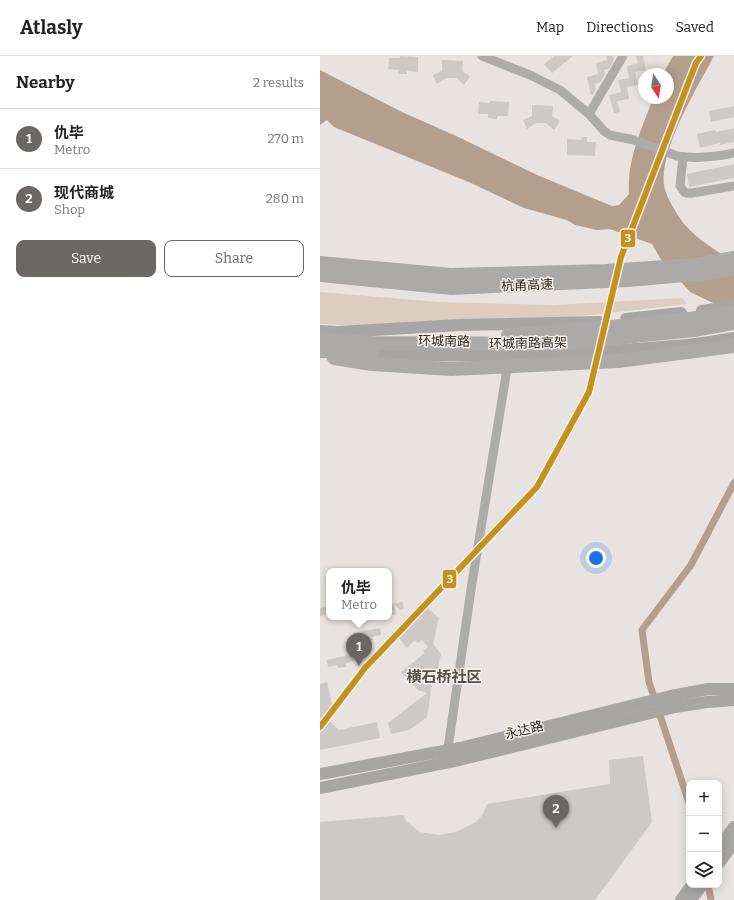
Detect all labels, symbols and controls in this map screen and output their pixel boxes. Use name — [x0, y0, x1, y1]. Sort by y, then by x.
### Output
text: Atlasly — [20, 16, 82, 39]
text: Map — [536, 19, 564, 36]
text: Directions — [586, 19, 654, 36]
text: Saved — [676, 19, 714, 36]
north arrow — [638, 68, 674, 104]
text: Nearby — [16, 72, 75, 93]
text: 2 results — [253, 75, 304, 90]
text: 仇毕 — [54, 124, 84, 142]
text: 1 — [26, 131, 32, 146]
text: 270 m — [267, 131, 304, 146]
text: Metro — [54, 142, 90, 157]
text: 现代商城 — [54, 184, 114, 202]
text: 2 — [25, 191, 33, 206]
text: 280 m — [266, 191, 304, 206]
text: Shop — [54, 202, 85, 217]
line badge: 3 — [620, 229, 636, 248]
text: 3 — [625, 232, 631, 245]
button: Save — [16, 240, 156, 277]
button: Share — [164, 240, 304, 277]
street label: 杭甬高速 — [501, 277, 553, 293]
street label: 环城南路 — [418, 333, 470, 349]
street label: 环城南路高架 — [489, 335, 567, 351]
your location — [586, 548, 606, 568]
popup — [326, 568, 392, 620]
line badge: 3 — [442, 569, 457, 589]
text: 3 — [447, 573, 453, 586]
text: 仇毕 — [341, 579, 371, 597]
text: Metro — [341, 597, 377, 612]
pin: 1 — [346, 633, 372, 666]
district label: 横石桥社区 — [406, 668, 482, 686]
street label: 永达路 — [503, 718, 545, 742]
map controls — [686, 780, 722, 888]
button: + — [686, 780, 722, 816]
pin: 2 — [543, 795, 569, 828]
button: − — [686, 816, 722, 852]
button: layers — [686, 852, 722, 888]

